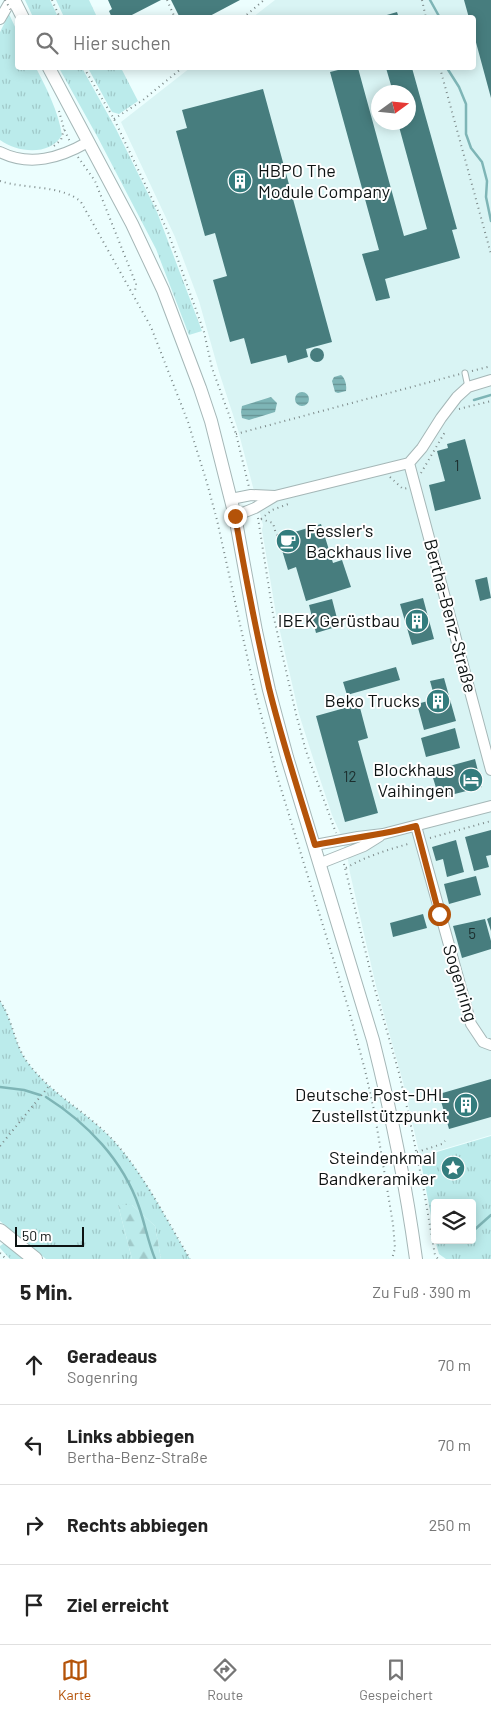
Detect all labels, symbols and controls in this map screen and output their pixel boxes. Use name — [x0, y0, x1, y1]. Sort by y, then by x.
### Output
search box — [15, 15, 476, 70]
icon: search — [33, 29, 61, 57]
text: Hier suchen — [73, 31, 171, 54]
north arrow — [371, 85, 416, 130]
place label: HBPO The Module Company — [258, 159, 390, 202]
building icon: HBPO The Module Company — [227, 168, 253, 194]
house number: 1 — [454, 456, 460, 474]
route end — [224, 505, 247, 528]
place label: Fessler's Backhaus live — [306, 519, 412, 562]
cafe icon: Fessler's Backhaus live — [275, 528, 301, 554]
street label: Bertha-Benz-Straße — [420, 536, 482, 695]
building icon: IBEK Gerüstbau — [404, 608, 430, 634]
place label: IBEK Gerüstbau — [278, 609, 400, 631]
building icon: Beko Trucks — [425, 688, 451, 714]
place label: Beko Trucks — [325, 689, 420, 711]
place label: Blockhaus Vaihingen — [373, 758, 454, 801]
house number: 12 — [343, 767, 357, 785]
hotel icon: Blockhaus Vaihingen — [458, 767, 484, 793]
route start — [428, 903, 451, 926]
house number: 5 — [468, 924, 476, 942]
street label: Sogenring — [439, 941, 483, 1024]
place label: Deutsche Post-DHL Zustellstützpunkt — [295, 1083, 448, 1126]
building icon: Deutsche Post-DHL Zustellstützpunkt — [453, 1092, 479, 1118]
place label: Steindenkmal Bandkeramiker — [318, 1146, 436, 1189]
place icon: Steindenkmal Bandkeramiker — [440, 1155, 466, 1181]
map controls — [431, 1199, 476, 1244]
button: layers — [431, 1199, 476, 1244]
scale bar — [15, 1224, 84, 1247]
text: 50 m — [22, 1227, 51, 1244]
text: 5 Min. — [20, 1279, 73, 1304]
text: Zu Fuß · 390 m — [372, 1282, 471, 1301]
text: Geradeaus — [67, 1344, 157, 1367]
icon: ahead — [20, 1351, 48, 1379]
text: 70 m — [438, 1355, 471, 1374]
text: Sogenring — [67, 1367, 138, 1386]
text: Links abbiegen — [67, 1424, 194, 1447]
icon: left — [20, 1431, 48, 1459]
text: 70 m — [438, 1435, 471, 1454]
text: Bertha-Benz-Straße — [67, 1447, 208, 1466]
icon: right — [20, 1511, 48, 1539]
text: Rechts abbiegen — [67, 1513, 208, 1536]
text: 250 m — [429, 1515, 471, 1534]
icon: arrive — [20, 1591, 48, 1619]
text: Ziel erreicht — [67, 1593, 169, 1616]
tab: Karte — [58, 1656, 91, 1703]
tab: Route — [207, 1656, 243, 1703]
tab: Gespeichert — [359, 1656, 433, 1703]

